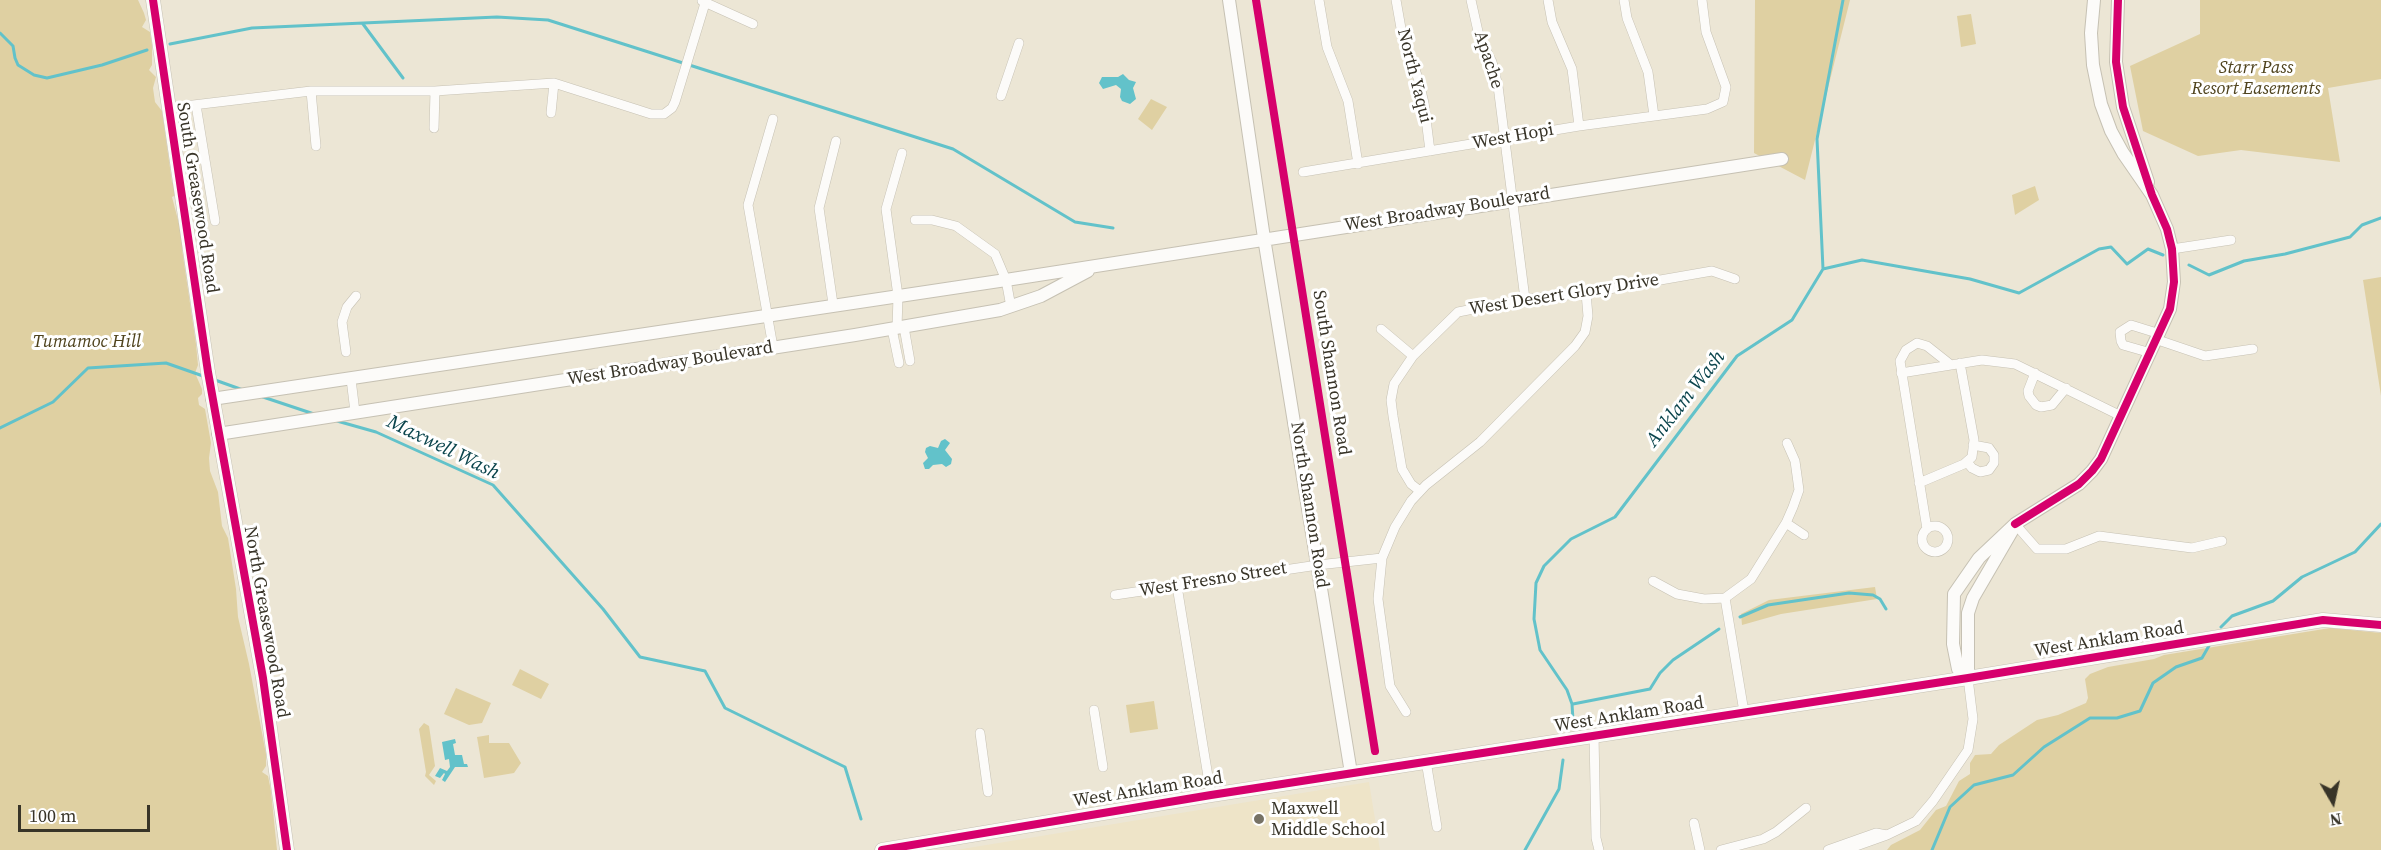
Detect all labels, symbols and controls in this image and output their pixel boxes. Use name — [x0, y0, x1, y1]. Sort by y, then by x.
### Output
street label: North Yaqui — [1392, 26, 1436, 126]
street label: Apache — [1469, 28, 1507, 92]
park label: Starr Pass Resort Easements — [2191, 57, 2321, 100]
street label: South Greasewood Road — [171, 101, 223, 295]
street label: West Hopi — [1471, 119, 1555, 155]
street label: West Broadway Boulevard — [1343, 183, 1551, 237]
street label: West Desert Glory Drive — [1467, 269, 1661, 321]
street label: South Shannon Road — [1307, 289, 1355, 457]
park label: Tumamoc Hill — [33, 331, 141, 353]
street label: West Broadway Boulevard — [566, 337, 774, 391]
water label: Anklam Wash — [1641, 346, 1731, 452]
water label: Maxwell Wash — [383, 410, 503, 486]
street label: North Shannon Road — [1285, 420, 1333, 590]
street label: North Greasewood Road — [238, 524, 294, 720]
street label: West Fresno Street — [1138, 558, 1288, 602]
street label: West Anklam Road — [2033, 618, 2185, 662]
street label: West Anklam Road — [1553, 693, 1705, 737]
street label: West Anklam Road — [1072, 768, 1224, 812]
north arrow — [2303, 772, 2363, 832]
scale bar — [21, 793, 153, 831]
place label: Maxwell Middle School — [1271, 798, 1385, 840]
text: 100 m — [29, 803, 76, 828]
text: N — [2328, 808, 2343, 832]
marker: Maxwell Middle School — [1252, 812, 1266, 826]

